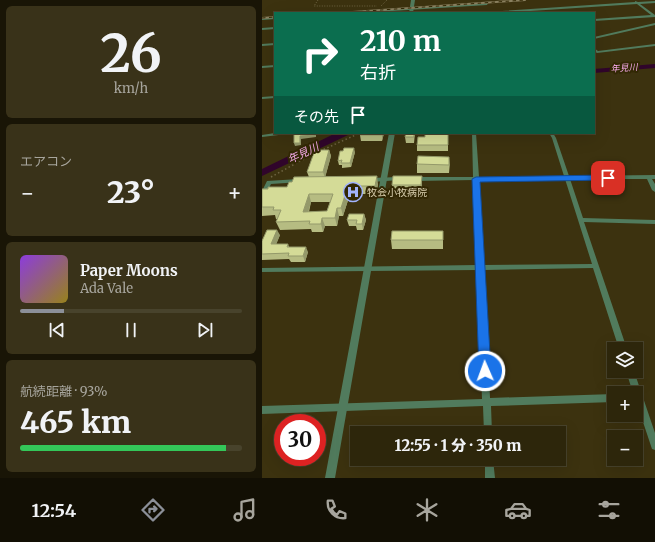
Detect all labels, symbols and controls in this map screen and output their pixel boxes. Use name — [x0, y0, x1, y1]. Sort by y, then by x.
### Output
text: 26 — [100, 21, 162, 86]
text: 210 m — [360, 23, 441, 59]
icon: right — [294, 28, 346, 80]
text: 右折 — [360, 61, 396, 84]
water label: 年見川 — [610, 61, 639, 74]
text: km/h — [114, 80, 148, 97]
icon: arrive — [347, 104, 369, 126]
text: その先 — [294, 107, 339, 126]
water label: 年見川 — [285, 139, 322, 167]
text: エアコン — [20, 153, 72, 170]
pin — [591, 161, 625, 195]
icon: arrive — [597, 167, 619, 189]
text: 23° — [107, 173, 155, 211]
text: − — [20, 179, 35, 207]
text: + — [227, 179, 242, 207]
hospital icon: 牧会小牧病院 — [342, 181, 364, 203]
place label: 牧会小牧病院 — [367, 186, 427, 199]
text: Paper Moons — [80, 261, 178, 280]
text: Ada Vale — [80, 280, 133, 297]
icon: previous — [46, 319, 68, 341]
icon: pause — [120, 319, 142, 341]
icon: next — [194, 319, 216, 341]
map controls — [607, 342, 643, 466]
button: layers — [607, 342, 643, 378]
position arrow — [464, 350, 506, 392]
text: 航続距離 · 93% — [20, 383, 107, 400]
button: + — [607, 386, 643, 422]
text: 465 km — [20, 403, 131, 441]
speed limit sign: 30 — [274, 414, 326, 466]
button: − — [607, 430, 643, 466]
text: 12:55 · 1 分 · 350 m — [395, 436, 521, 455]
icon: directions — [139, 496, 167, 524]
icon: music — [231, 496, 259, 524]
icon: phone — [322, 496, 350, 524]
icon: climate — [413, 496, 441, 524]
icon: car — [504, 496, 532, 524]
icon: filters — [595, 496, 623, 524]
text: 12:54 — [32, 499, 76, 522]

